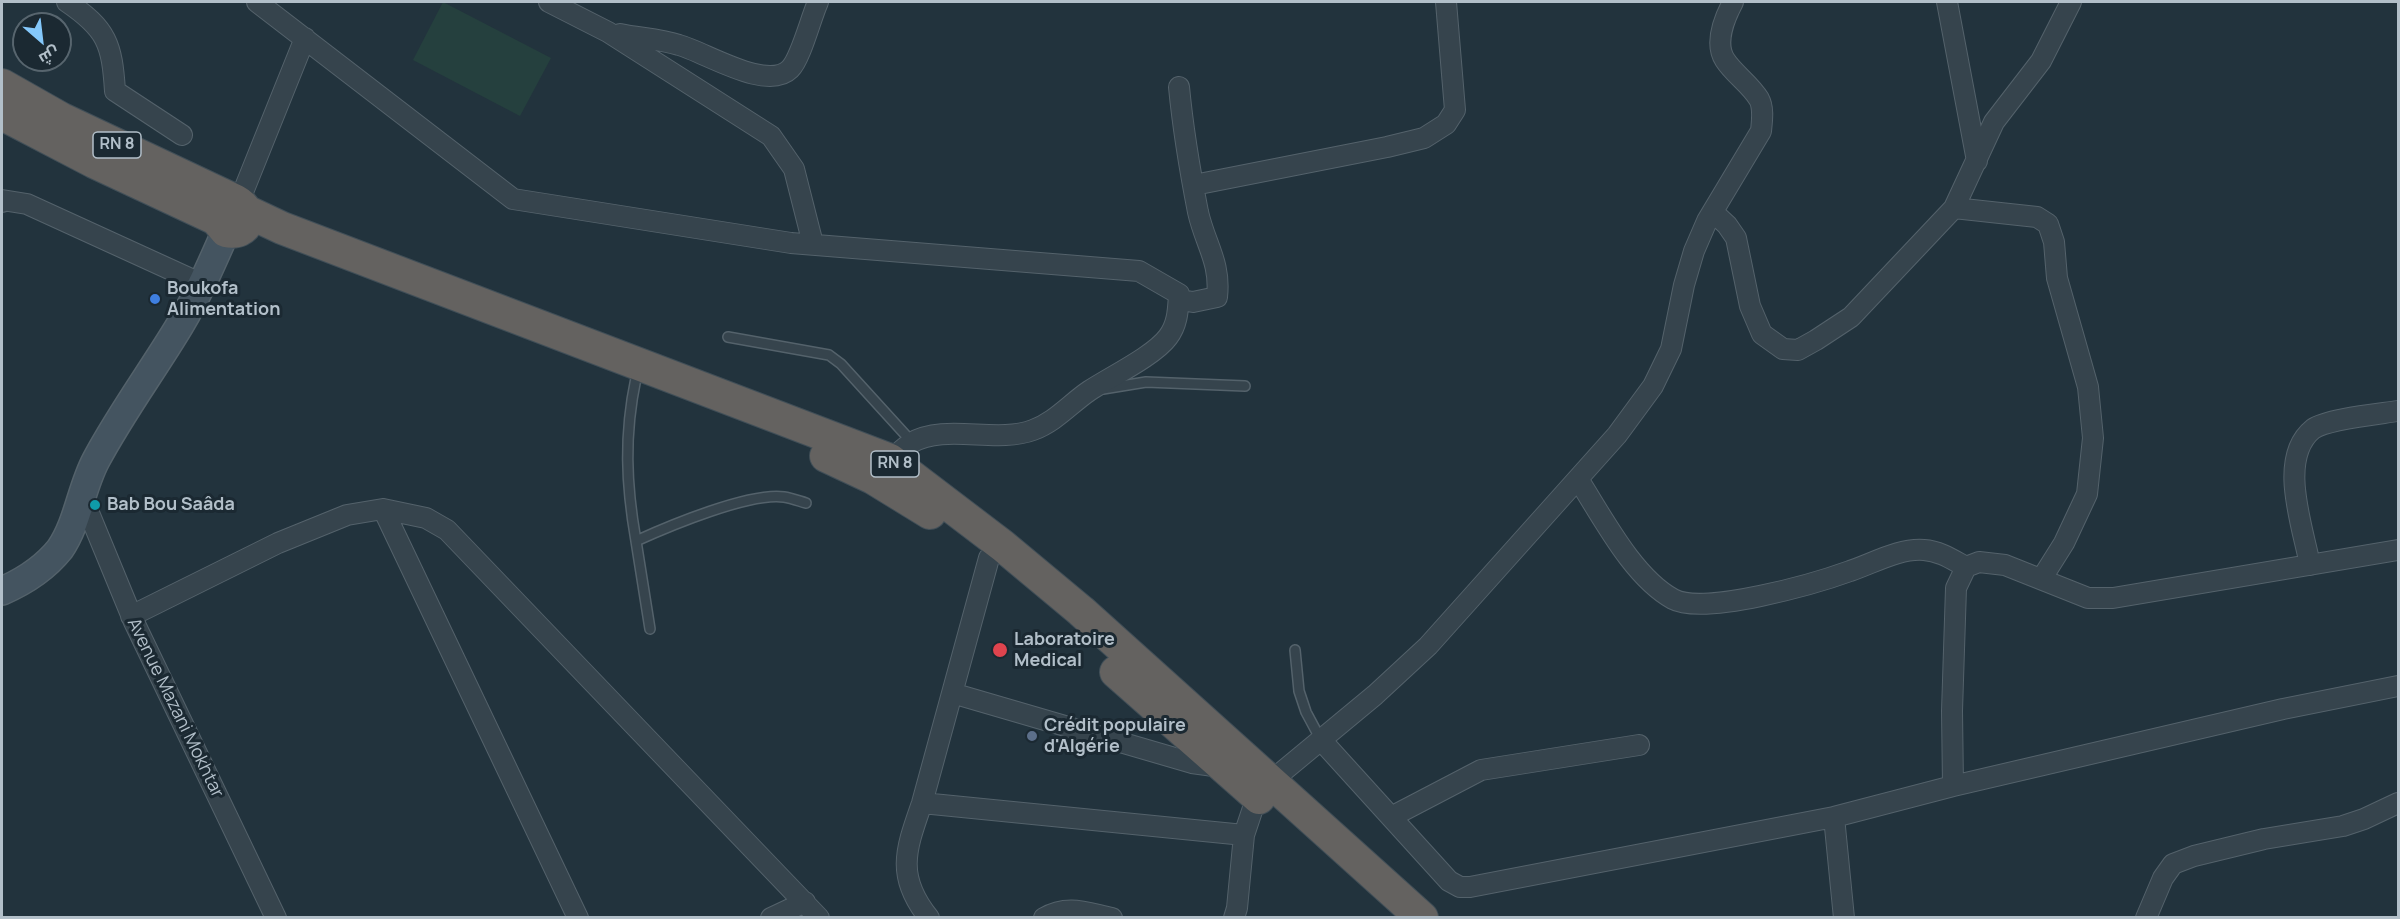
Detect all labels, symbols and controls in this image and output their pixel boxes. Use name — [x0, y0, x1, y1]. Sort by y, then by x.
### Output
north arrow — [12, 12, 72, 72]
text: ش — [35, 42, 64, 71]
road number: RN 8 — [93, 132, 141, 158]
place label: Boukofa Alimentation — [167, 278, 280, 320]
marker: Boukofa Alimentation — [148, 292, 162, 306]
road number: RN 8 — [871, 451, 919, 477]
place label: Bab Bou Saâda — [107, 494, 235, 516]
marker: Bab Bou Saâda — [88, 498, 102, 512]
street label: Avenue Mazani Mokhtar — [122, 615, 228, 801]
place label: Laboratoire Medical — [1014, 629, 1115, 672]
marker: Laboratoire Medical — [991, 641, 1009, 659]
place label: Crédit populaire d'Algérie — [1044, 715, 1186, 758]
marker: Crédit populaire d'Algérie — [1025, 729, 1039, 743]

